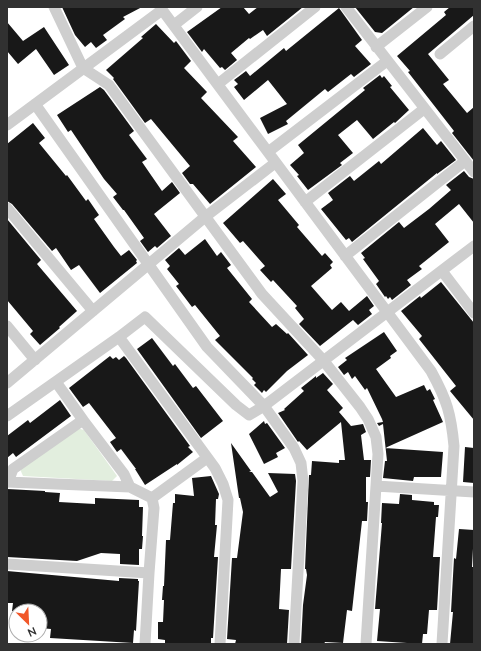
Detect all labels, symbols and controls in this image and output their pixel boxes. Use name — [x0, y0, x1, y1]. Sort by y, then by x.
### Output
north arrow — [8, 603, 48, 643]
text: N — [25, 624, 39, 640]

